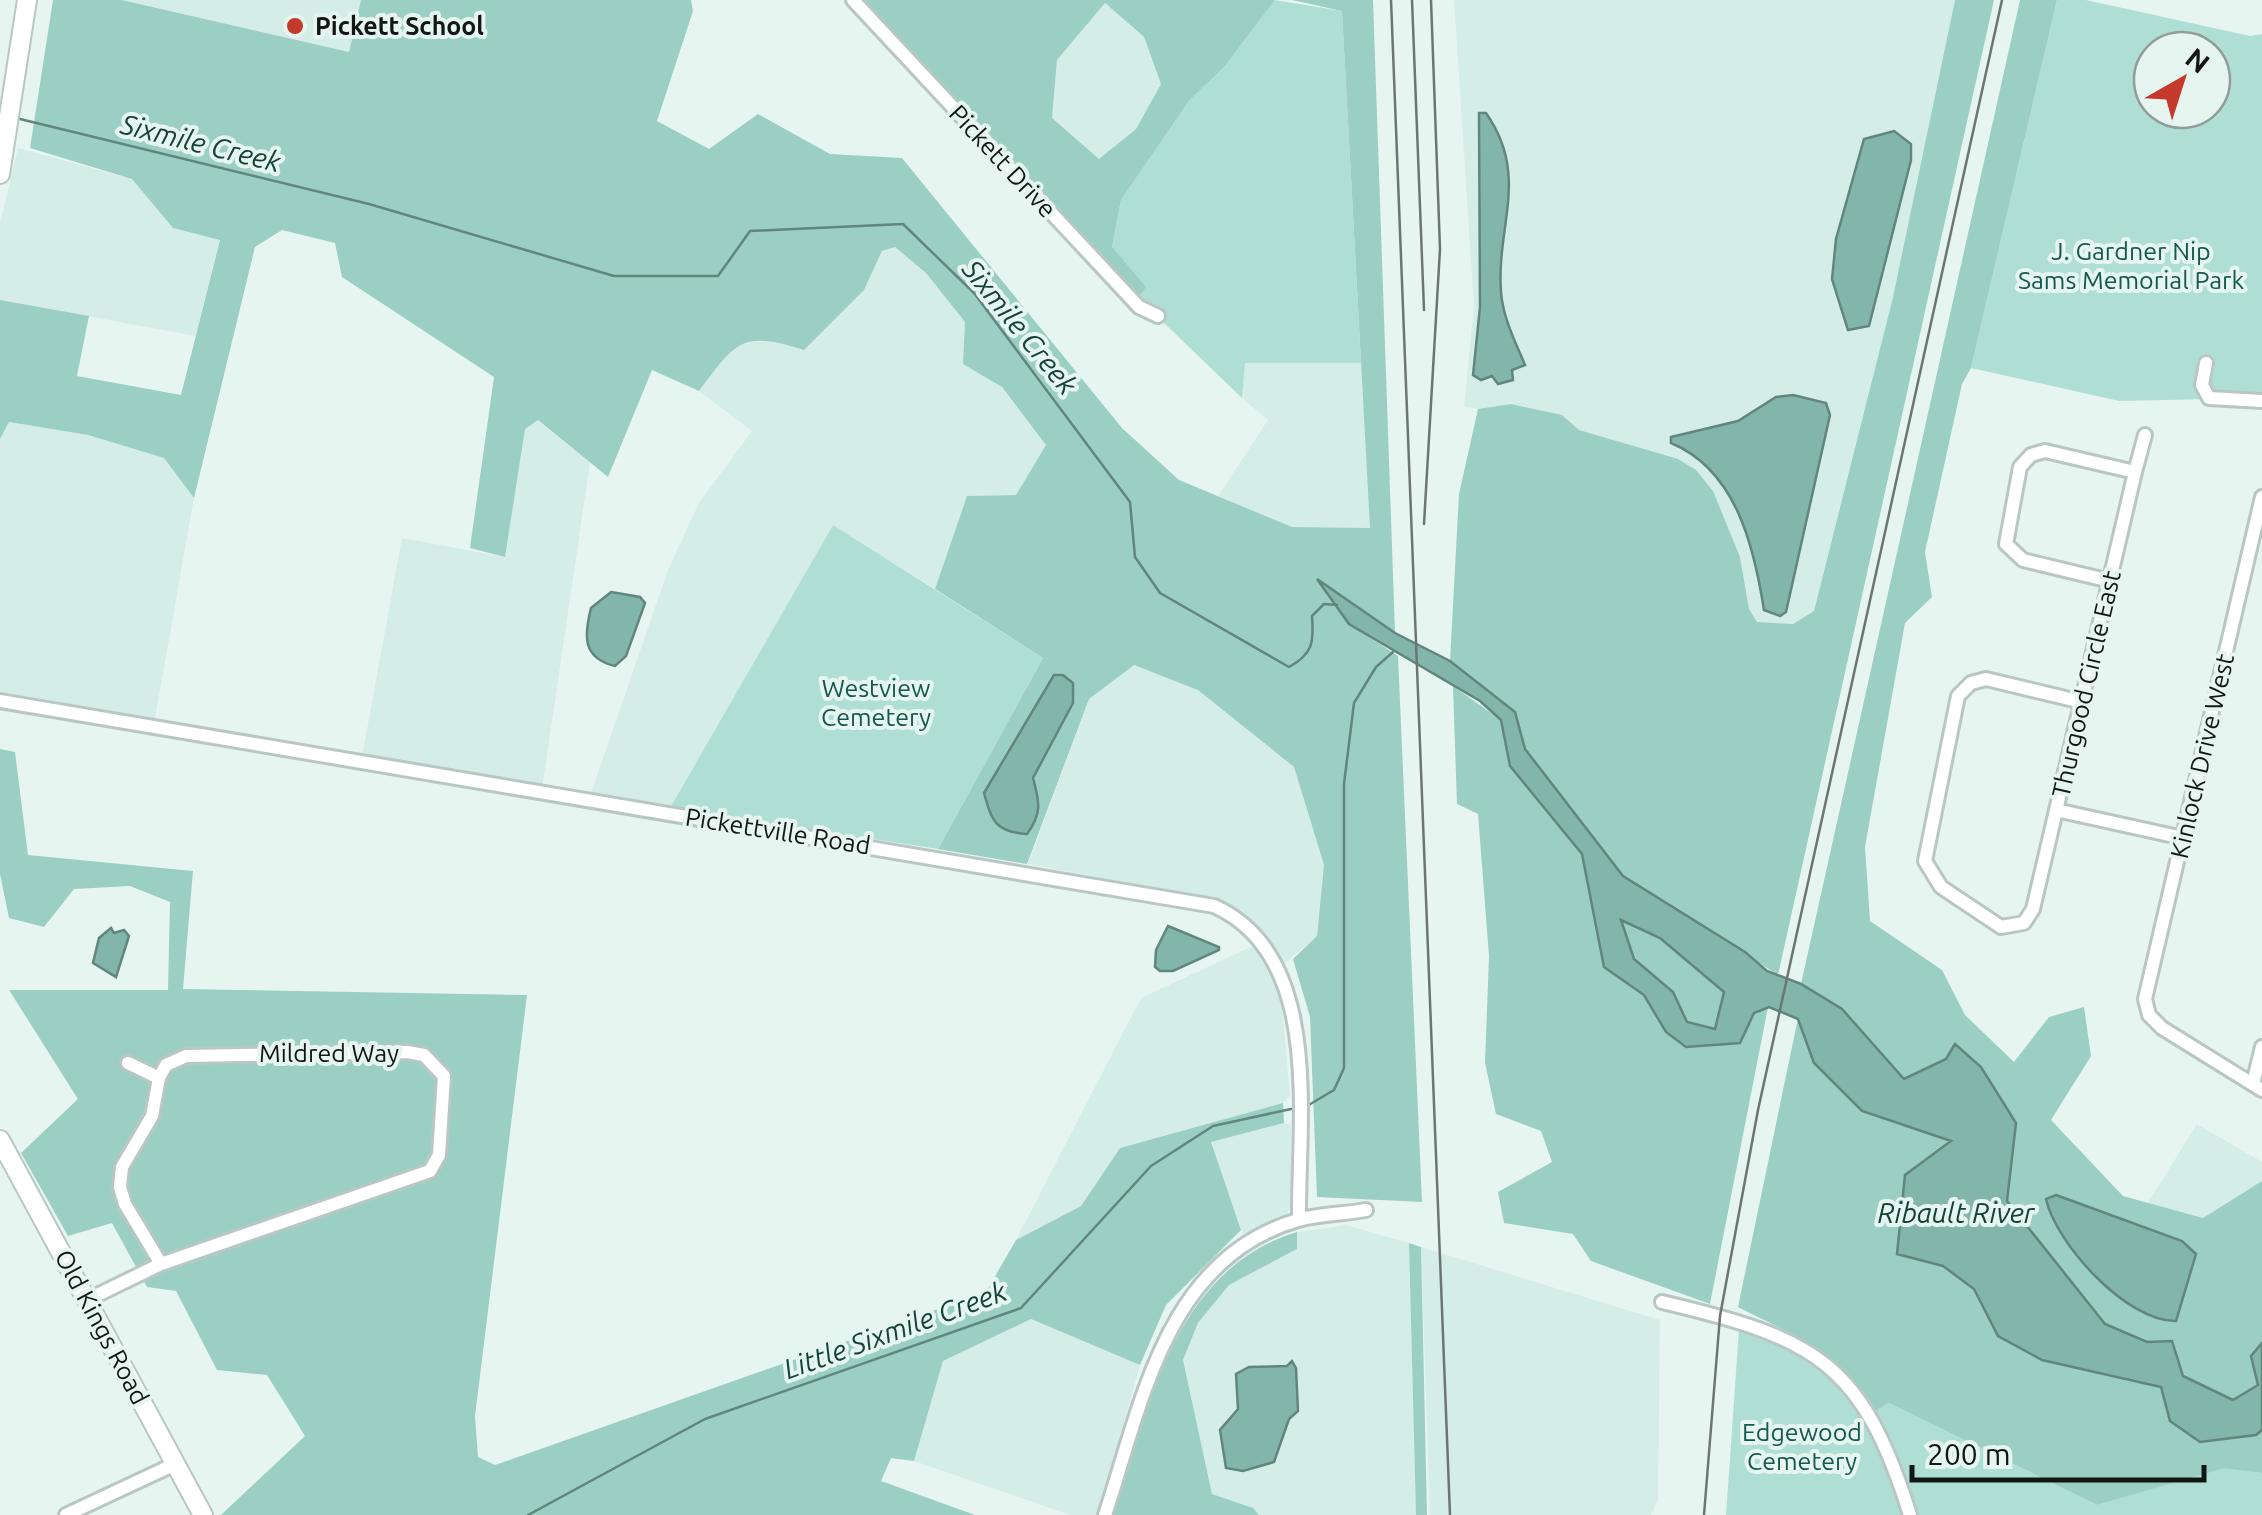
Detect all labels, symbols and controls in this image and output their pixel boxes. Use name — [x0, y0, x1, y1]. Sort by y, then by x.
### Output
place label: Pickett School — [315, 12, 484, 40]
marker: Pickett School — [284, 15, 306, 37]
north arrow — [2132, 30, 2232, 130]
text: N — [2180, 42, 2216, 79]
street label: Pickett Drive — [944, 99, 1062, 223]
water label: Sixmile Creek — [117, 107, 285, 178]
park label: J. Gardner Nip Sams Memorial Park — [2018, 237, 2244, 294]
water label: Sixmile Creek — [956, 253, 1084, 401]
street label: Thurgood Circle East — [2046, 568, 2126, 800]
street label: Kinlock Drive West — [2165, 651, 2239, 861]
park label: Westview Cemetery — [821, 674, 931, 731]
street label: Pickettville Road — [684, 803, 872, 859]
street label: Mildred Way — [259, 1039, 399, 1067]
water label: Ribault River — [1877, 1197, 2036, 1228]
street label: Old Kings Road — [50, 1245, 154, 1409]
water label: Little Sixmile Creek — [779, 1275, 1011, 1384]
park label: Edgewood Cemetery — [1742, 1418, 1862, 1475]
scale bar — [1912, 1420, 2204, 1482]
text: 200 m — [1927, 1437, 2011, 1471]

